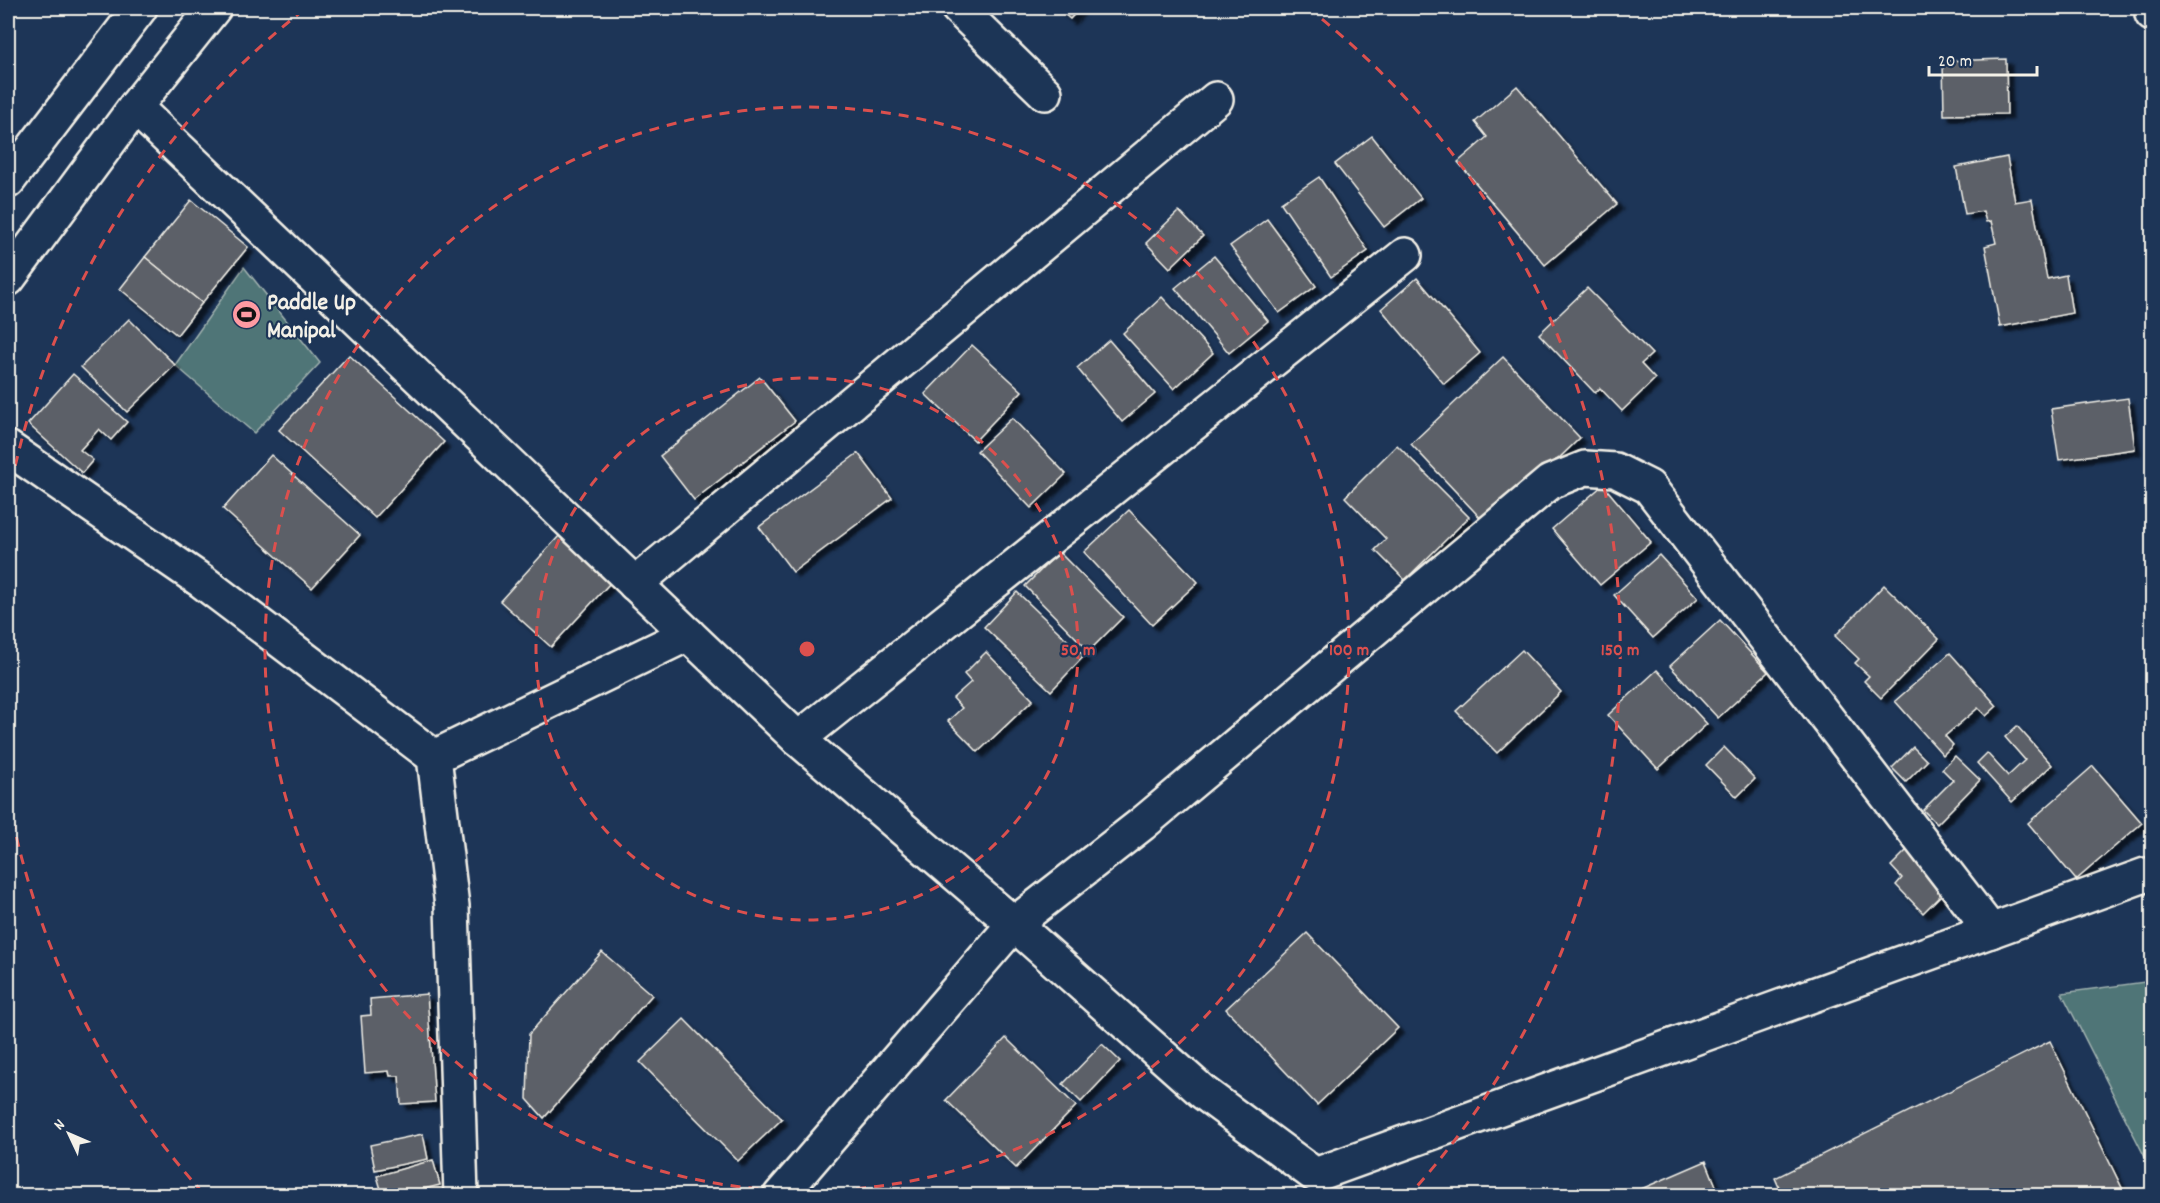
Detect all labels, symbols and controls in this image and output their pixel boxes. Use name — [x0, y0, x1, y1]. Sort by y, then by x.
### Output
scale bar — [1929, 39, 2037, 77]
text: 20 m — [1938, 50, 1972, 75]
place label: Paddle Up Manipal — [267, 287, 356, 349]
sports icon: Paddle Up Manipal — [230, 299, 262, 331]
centre of rings — [797, 639, 817, 659]
text: 50 m — [1061, 639, 1095, 664]
text: 100 m — [1329, 639, 1369, 664]
text: 150 m — [1601, 639, 1639, 664]
north arrow — [39, 1104, 99, 1164]
text: N — [49, 1114, 71, 1136]

